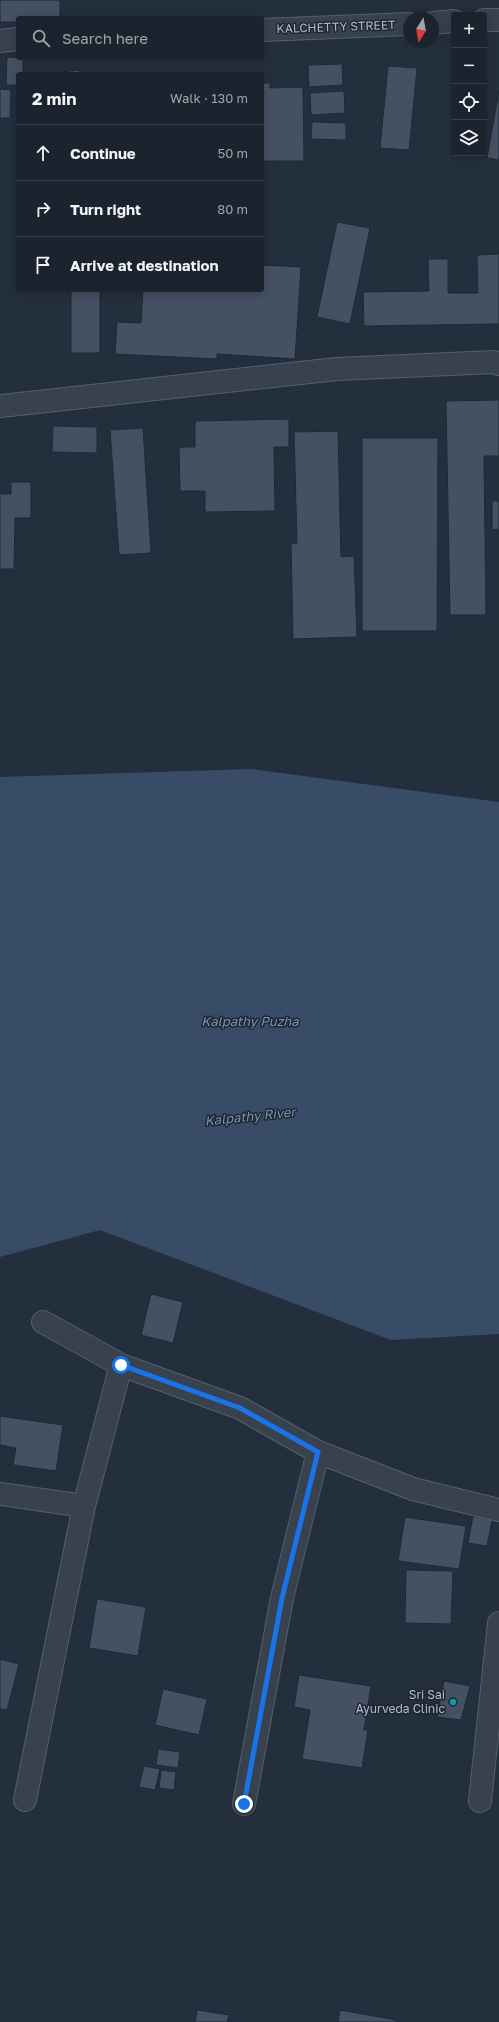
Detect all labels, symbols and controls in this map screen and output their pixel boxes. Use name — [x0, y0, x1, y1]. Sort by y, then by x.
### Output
north arrow — [403, 12, 439, 48]
map controls — [451, 12, 487, 156]
button: + — [451, 12, 487, 48]
search box — [16, 16, 264, 60]
street label: KALCHETTY STREET — [276, 17, 396, 36]
icon: search — [30, 27, 52, 49]
text: Search here — [62, 29, 148, 47]
button: − — [451, 48, 487, 84]
button: locate — [451, 84, 487, 120]
text: 2 min — [32, 88, 76, 109]
text: Walk · 130 m — [170, 90, 248, 106]
button: layers — [451, 120, 487, 156]
icon: ahead — [32, 142, 54, 164]
text: Continue — [70, 144, 136, 162]
text: 50 m — [218, 145, 248, 161]
icon: right — [32, 198, 54, 220]
text: Turn right — [70, 200, 141, 218]
text: 80 m — [217, 201, 248, 217]
icon: arrive — [32, 254, 54, 276]
text: Arrive at destination — [70, 256, 219, 274]
water label: Kalpathy Puzha — [201, 1013, 299, 1029]
water label: Kalpathy River — [204, 1103, 298, 1129]
route start — [112, 1356, 130, 1374]
place label: Sri Sai Ayurveda Clinic — [356, 1687, 445, 1716]
marker: Sri Sai Ayurveda Clinic — [448, 1697, 458, 1707]
route end — [235, 1795, 253, 1813]

